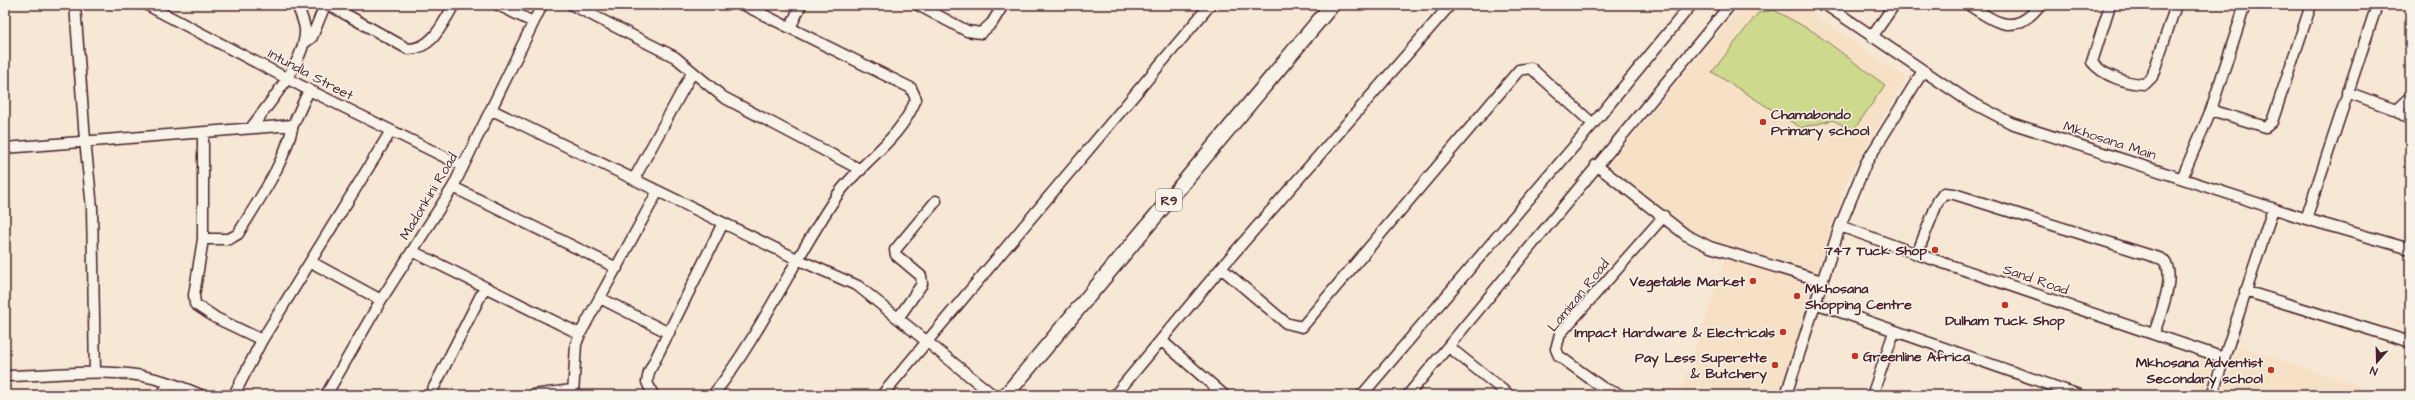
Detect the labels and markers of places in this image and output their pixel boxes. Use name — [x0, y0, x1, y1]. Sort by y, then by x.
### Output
place label: Chamabondo Primary school — [1771, 105, 1870, 141]
marker: Chamabondo Primary school — [1758, 117, 1768, 127]
place label: 747 Tuck Shop — [1823, 241, 1927, 261]
marker: 747 Tuck Shop — [1930, 245, 1940, 255]
place label: Vegetable Market — [1629, 272, 1745, 293]
marker: Vegetable Market — [1748, 276, 1758, 286]
place label: Mkhosana Shopping Centre — [1804, 279, 1912, 316]
marker: Mkhosana Shopping Centre — [1792, 291, 1802, 301]
marker: Dulham Tuck Shop — [2000, 300, 2010, 310]
place label: Dulham Tuck Shop — [1945, 311, 2065, 331]
place label: Impact Hardware & Electricals — [1574, 323, 1775, 343]
marker: Impact Hardware & Electricals — [1778, 327, 1788, 337]
place label: Greenline Africa — [1863, 347, 1971, 367]
place label: Pay Less Superette & Butchery — [1635, 348, 1767, 384]
marker: Greenline Africa — [1850, 351, 1860, 361]
place label: Mkhosana Adventist Secondary school — [2136, 353, 2264, 389]
marker: Pay Less Superette & Butchery — [1770, 360, 1780, 370]
marker: Mkhosana Adventist Secondary school — [2266, 365, 2276, 375]

